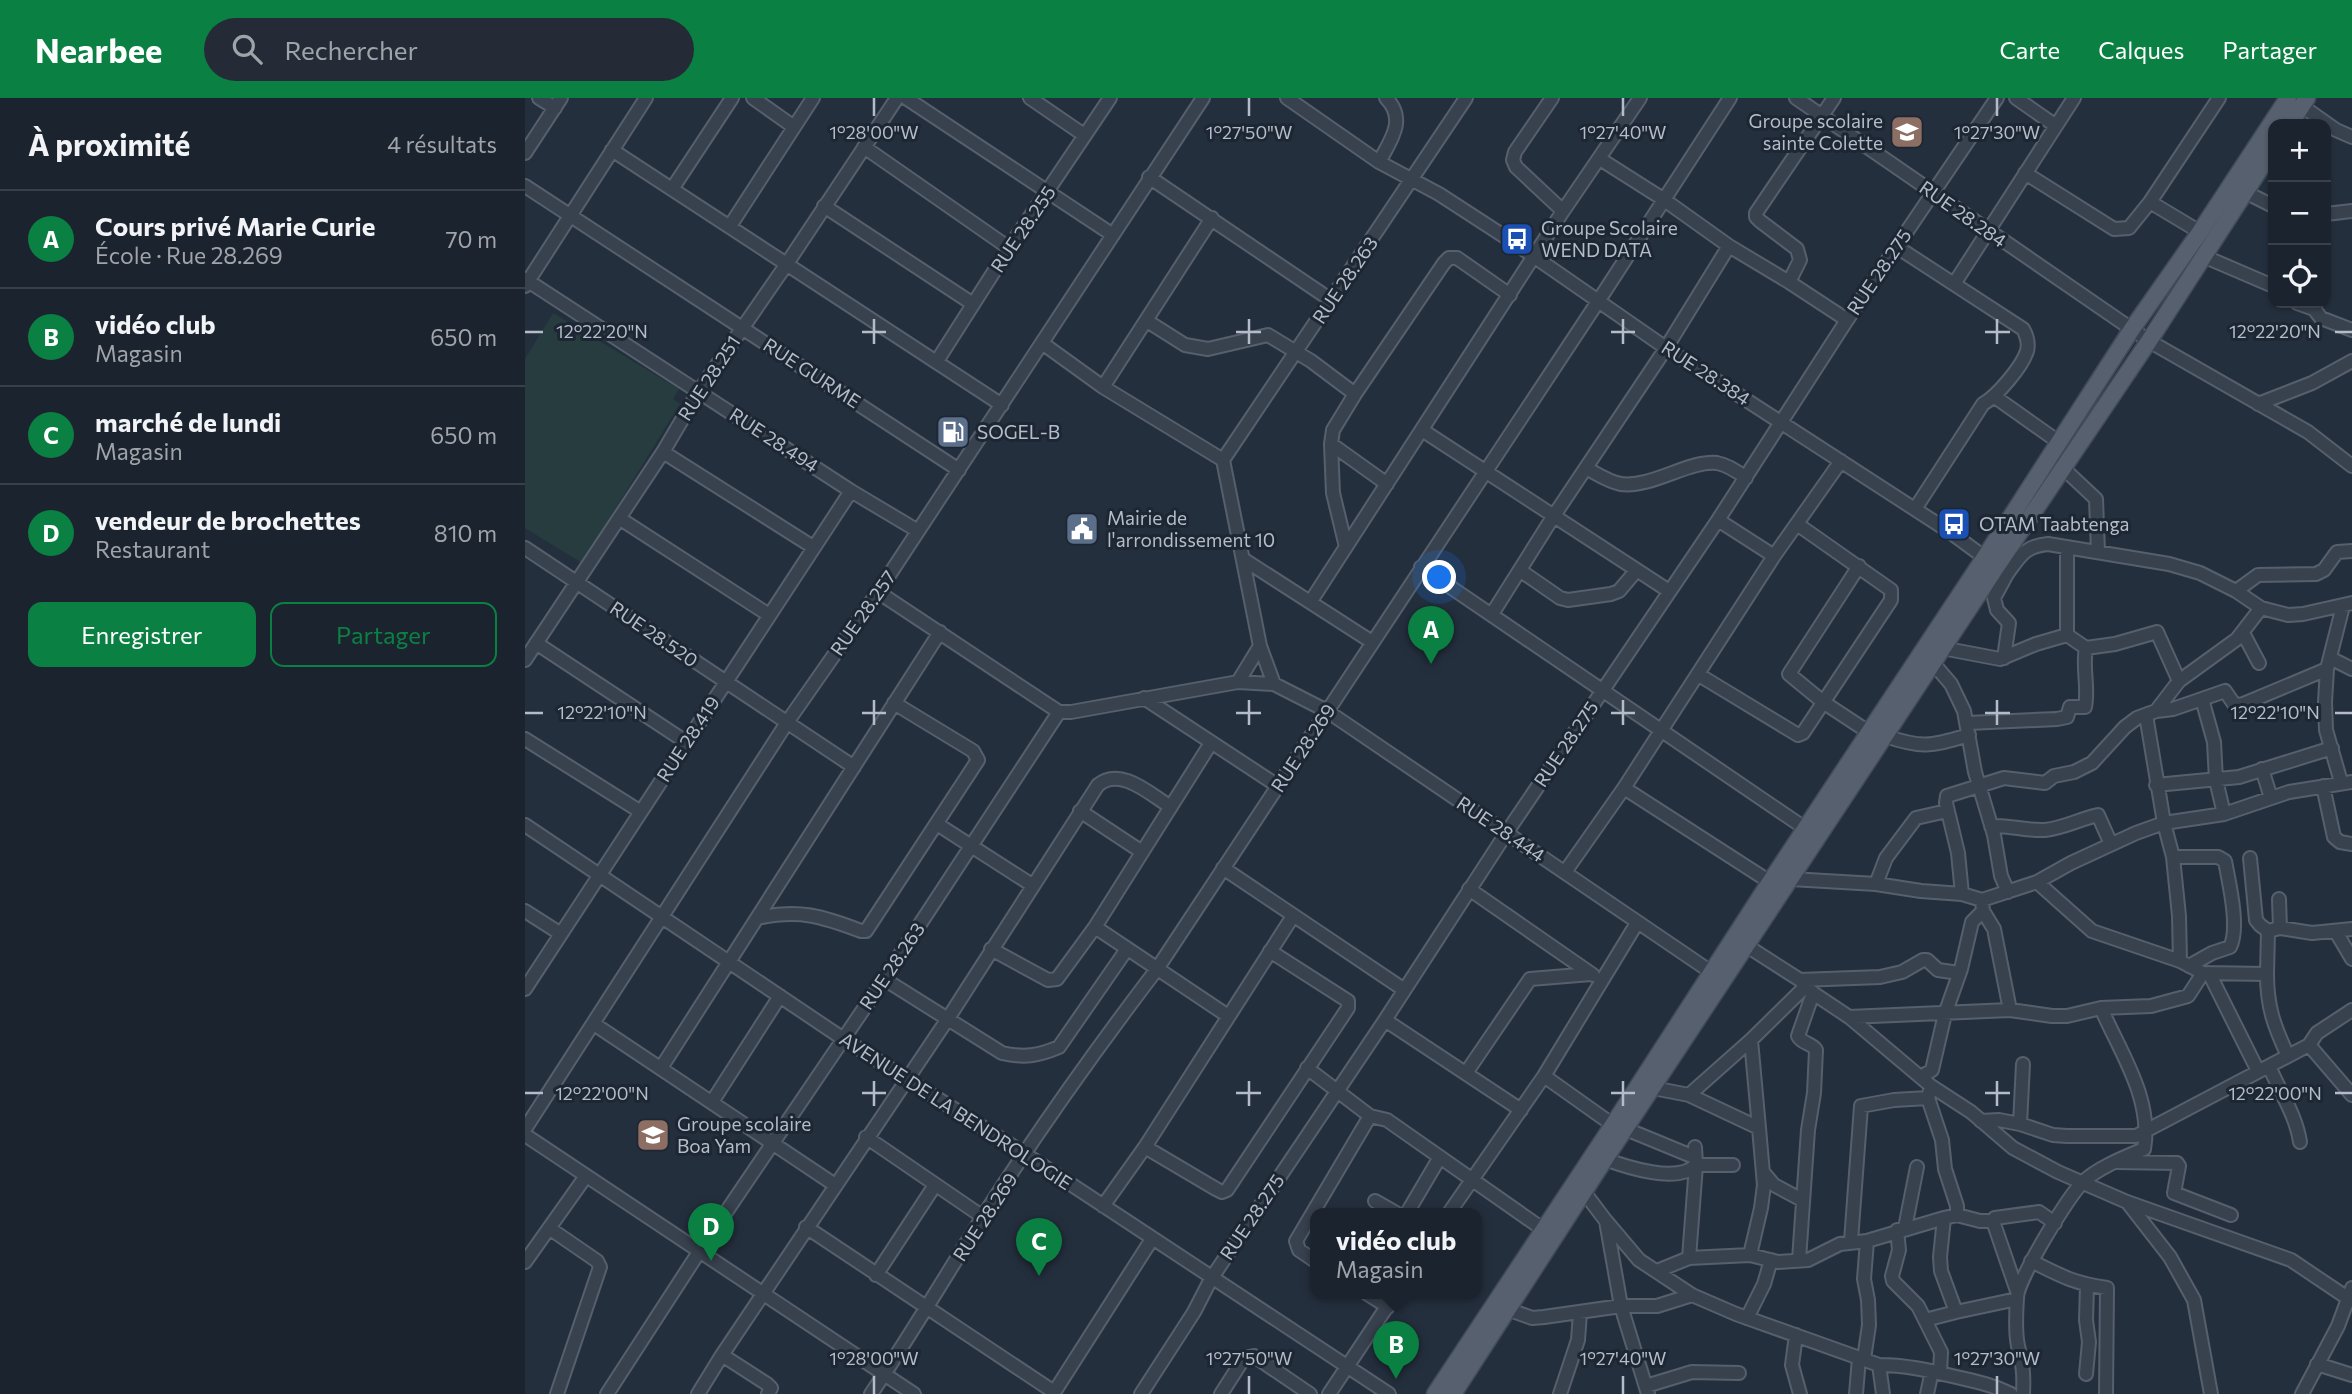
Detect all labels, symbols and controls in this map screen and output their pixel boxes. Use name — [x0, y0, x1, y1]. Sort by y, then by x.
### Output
search box — [204, 18, 694, 81]
text: Nearbee — [35, 29, 162, 70]
icon: search — [228, 30, 266, 68]
text: Rechercher — [284, 34, 418, 65]
text: Carte — [1999, 35, 2060, 64]
text: Calques — [2098, 35, 2184, 64]
text: Partager — [2222, 35, 2317, 64]
place label: Groupe scolaire sainte Colette — [1749, 109, 1883, 154]
school or university icon: Groupe scolaire sainte Colette — [1888, 113, 1926, 151]
map controls — [2268, 119, 2331, 308]
button: + — [2268, 119, 2331, 182]
text: 1°28'00"W — [829, 121, 919, 143]
text: 1°27'50"W — [1206, 121, 1292, 143]
text: 1°27'40"W — [1580, 121, 1666, 143]
text: 1°27'30"W — [1954, 121, 2040, 143]
text: À proximité — [28, 125, 190, 162]
text: 4 résultats — [387, 130, 497, 158]
street label: RUE 28.284 — [1915, 175, 2011, 252]
street label: RUE 28.255 — [985, 181, 1060, 276]
button: − — [2268, 182, 2331, 245]
text: Cours privé Marie Curie — [95, 210, 376, 241]
place label: Groupe Scolaire WEND DATA — [1541, 216, 1678, 261]
bus stop icon: Groupe Scolaire WEND DATA — [1498, 220, 1536, 258]
street label: RUE 28.275 — [1841, 224, 1916, 319]
text: A — [43, 225, 59, 253]
text: 70 m — [445, 225, 497, 253]
street label: RUE 28.263 — [1307, 232, 1382, 328]
text: École · Rue 28.269 — [95, 241, 283, 269]
button: locate — [2268, 245, 2331, 308]
text: vidéo club — [95, 308, 216, 339]
text: 12°22'20"N — [556, 320, 648, 342]
text: 12°22'20"N — [2229, 320, 2321, 342]
text: B — [43, 323, 59, 351]
text: 650 m — [430, 323, 497, 351]
street label: RUE 28.251 — [673, 331, 745, 425]
street label: RUE GURME — [759, 333, 865, 412]
street label: RUE 28.384 — [1658, 335, 1755, 410]
text: Magasin — [95, 339, 183, 367]
street label: RUE 28.494 — [725, 402, 823, 477]
text: marché de lundi — [95, 406, 281, 437]
fuel station icon: SOGEL-B — [934, 413, 972, 451]
place label: SOGEL-B — [977, 420, 1060, 443]
text: C — [43, 421, 59, 449]
text: 650 m — [430, 421, 497, 449]
text: Magasin — [95, 437, 183, 465]
text: vendeur de brochettes — [95, 504, 361, 535]
bus stop icon: OTAM Taabtenga — [1935, 505, 1973, 543]
place label: Mairie de l'arrondissement 10 — [1107, 506, 1275, 551]
public building icon: Mairie de l'arrondissement 10 — [1063, 510, 1101, 548]
place label: OTAM Taabtenga — [1979, 512, 2130, 535]
text: D — [43, 519, 59, 547]
text: 810 m — [434, 519, 497, 547]
text: Restaurant — [95, 535, 210, 563]
your location — [1422, 560, 1456, 594]
street label: RUE 28.257 — [825, 566, 900, 660]
street label: RUE 28.520 — [606, 596, 703, 671]
button: Enregistrer — [28, 602, 256, 667]
button: Partager — [270, 602, 497, 667]
pin: A — [1408, 606, 1454, 664]
street label: RUE 28.419 — [651, 692, 724, 786]
street label: RUE 28.275 — [1528, 696, 1603, 791]
street label: RUE 28.269 — [1266, 699, 1340, 796]
text: 12°22'10"N — [557, 701, 647, 723]
text: 12°22'10"N — [2230, 701, 2320, 723]
street label: RUE 28.444 — [1453, 791, 1550, 866]
street label: RUE 28.263 — [854, 918, 929, 1014]
street label: AVENUE DE LA BENDROLOGIE — [836, 1027, 1077, 1194]
text: 12°22'00"N — [555, 1082, 649, 1104]
text: 12°22'00"N — [2228, 1082, 2322, 1104]
place label: Groupe scolaire Boa Yam — [677, 1112, 811, 1157]
school or university icon: Groupe scolaire Boa Yam — [634, 1116, 672, 1154]
street label: RUE 28.269 — [948, 1168, 1022, 1265]
street label: RUE 28.275 — [1214, 1169, 1289, 1264]
pin: D — [688, 1203, 734, 1261]
popup — [1310, 1208, 1482, 1299]
pin: C — [1016, 1218, 1062, 1276]
text: vidéo club — [1336, 1224, 1456, 1255]
text: Magasin — [1336, 1255, 1423, 1283]
pin: B — [1373, 1321, 1419, 1379]
text: 1°28'00"W — [829, 1347, 919, 1369]
text: 1°27'50"W — [1206, 1347, 1292, 1369]
text: 1°27'40"W — [1580, 1347, 1666, 1369]
text: 1°27'30"W — [1954, 1347, 2040, 1369]

